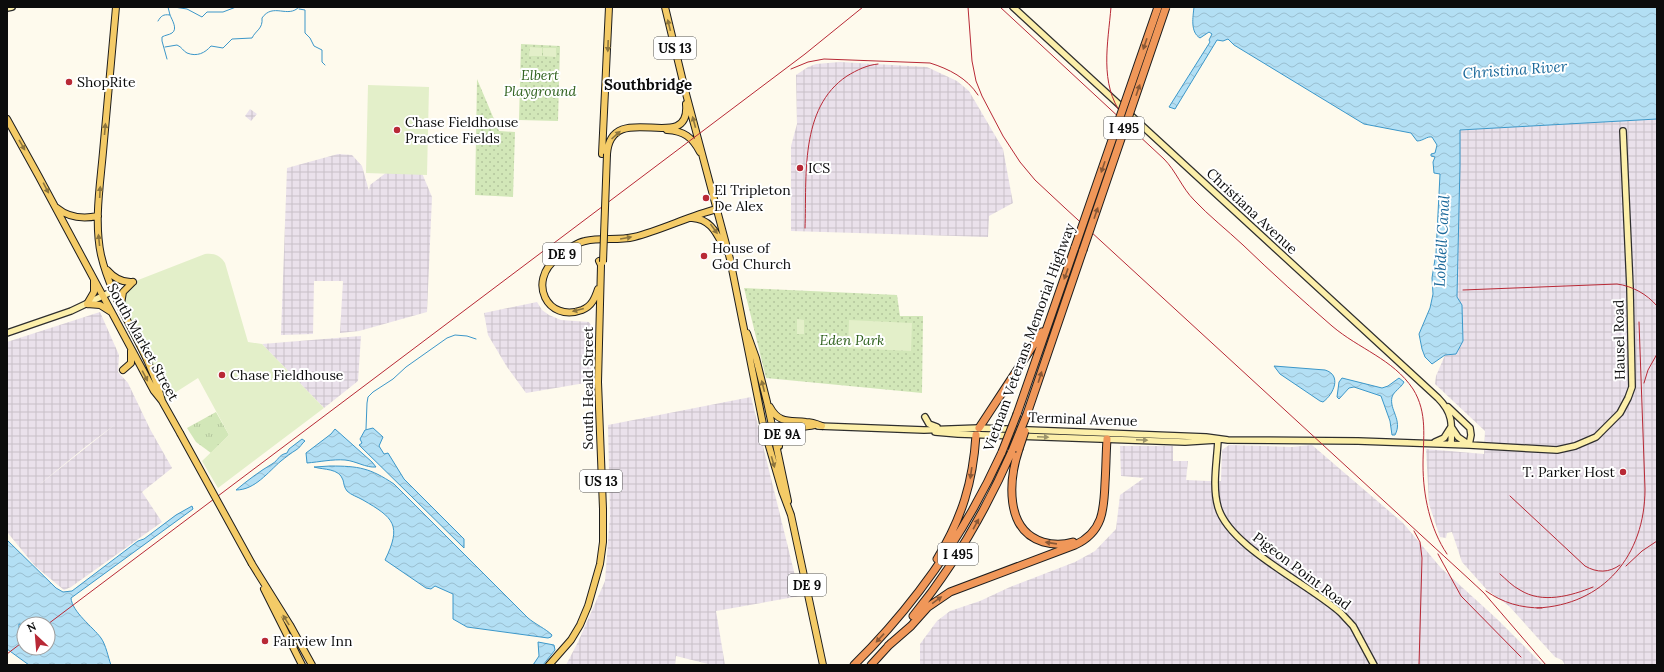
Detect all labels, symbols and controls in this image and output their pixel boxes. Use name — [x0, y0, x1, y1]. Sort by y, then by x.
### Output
one-way arrow — [666, 19, 672, 31]
road number: US 13 — [654, 37, 696, 59]
one-way arrow — [1142, 38, 1148, 50]
one-way arrow — [604, 40, 611, 52]
water label: Christina River — [1462, 56, 1568, 83]
park label: Elbert Playground — [504, 66, 577, 100]
place label: ShopRite — [77, 73, 136, 91]
district label: Southbridge — [604, 75, 692, 94]
marker: ShopRite — [64, 77, 74, 87]
one-way arrow — [1135, 83, 1141, 95]
place label: Chase Fieldhouse Practice Fields — [405, 113, 519, 147]
one-way arrow — [691, 116, 697, 128]
road number: I 495 — [1104, 117, 1144, 139]
one-way arrow — [102, 123, 108, 135]
marker: Chase Fieldhouse Practice Fields — [392, 125, 402, 135]
one-way arrow — [611, 131, 621, 140]
one-way arrow — [18, 139, 25, 151]
place label: ICS — [808, 159, 830, 177]
one-way arrow — [1100, 161, 1106, 173]
marker: ICS — [795, 163, 805, 173]
street label: Christiana Avenue — [1203, 164, 1302, 258]
place label: El Tripleton De Alex — [714, 181, 791, 215]
one-way arrow — [42, 183, 49, 194]
one-way arrow — [96, 186, 103, 198]
marker: El Tripleton De Alex — [701, 193, 711, 203]
water label: Lobdell Canal — [1430, 194, 1453, 288]
one-way arrow — [1093, 206, 1099, 218]
street label: Vietnam Veterans Memorial Highway — [979, 220, 1079, 454]
one-way arrow — [710, 224, 718, 235]
one-way arrow — [96, 234, 102, 246]
one-way arrow — [619, 235, 632, 241]
place label: House of God Church — [712, 239, 791, 273]
road number: DE 9 — [543, 243, 581, 265]
marker: House of God Church — [699, 251, 709, 261]
one-way arrow — [1062, 268, 1068, 280]
street label: South Market Street — [103, 280, 183, 404]
street label: Hausel Road — [1609, 300, 1629, 380]
one-way arrow — [571, 307, 583, 313]
street label: South Heald Street — [579, 326, 597, 449]
park label: Eden Park — [820, 331, 884, 349]
place label: Chase Fieldhouse — [230, 366, 344, 384]
one-way arrow — [142, 370, 149, 382]
marker: Chase Fieldhouse — [217, 370, 227, 380]
one-way arrow — [1037, 371, 1043, 383]
one-way arrow — [760, 380, 766, 392]
street label: Terminal Avenue — [1028, 408, 1138, 430]
road number: DE 9A — [759, 423, 805, 445]
one-way arrow — [1037, 434, 1050, 440]
one-way arrow — [1136, 437, 1149, 443]
one-way arrow — [770, 456, 776, 468]
place label: T. Parker Host — [1523, 463, 1616, 481]
one-way arrow — [968, 467, 974, 479]
marker: T. Parker Host — [1618, 467, 1628, 477]
road number: US 13 — [580, 470, 622, 492]
one-way arrow — [973, 518, 980, 529]
street label: Pigeon Point Road — [1249, 528, 1355, 614]
one-way arrow — [1045, 540, 1057, 546]
road number: I 495 — [938, 543, 978, 565]
road number: DE 9 — [788, 574, 826, 596]
one-way arrow — [932, 596, 942, 604]
one-way arrow — [283, 614, 290, 625]
north arrow — [16, 616, 56, 656]
text: N — [25, 619, 39, 635]
place label: Fairview Inn — [273, 632, 353, 650]
one-way arrow — [875, 633, 885, 643]
marker: Fairview Inn — [260, 636, 270, 646]

